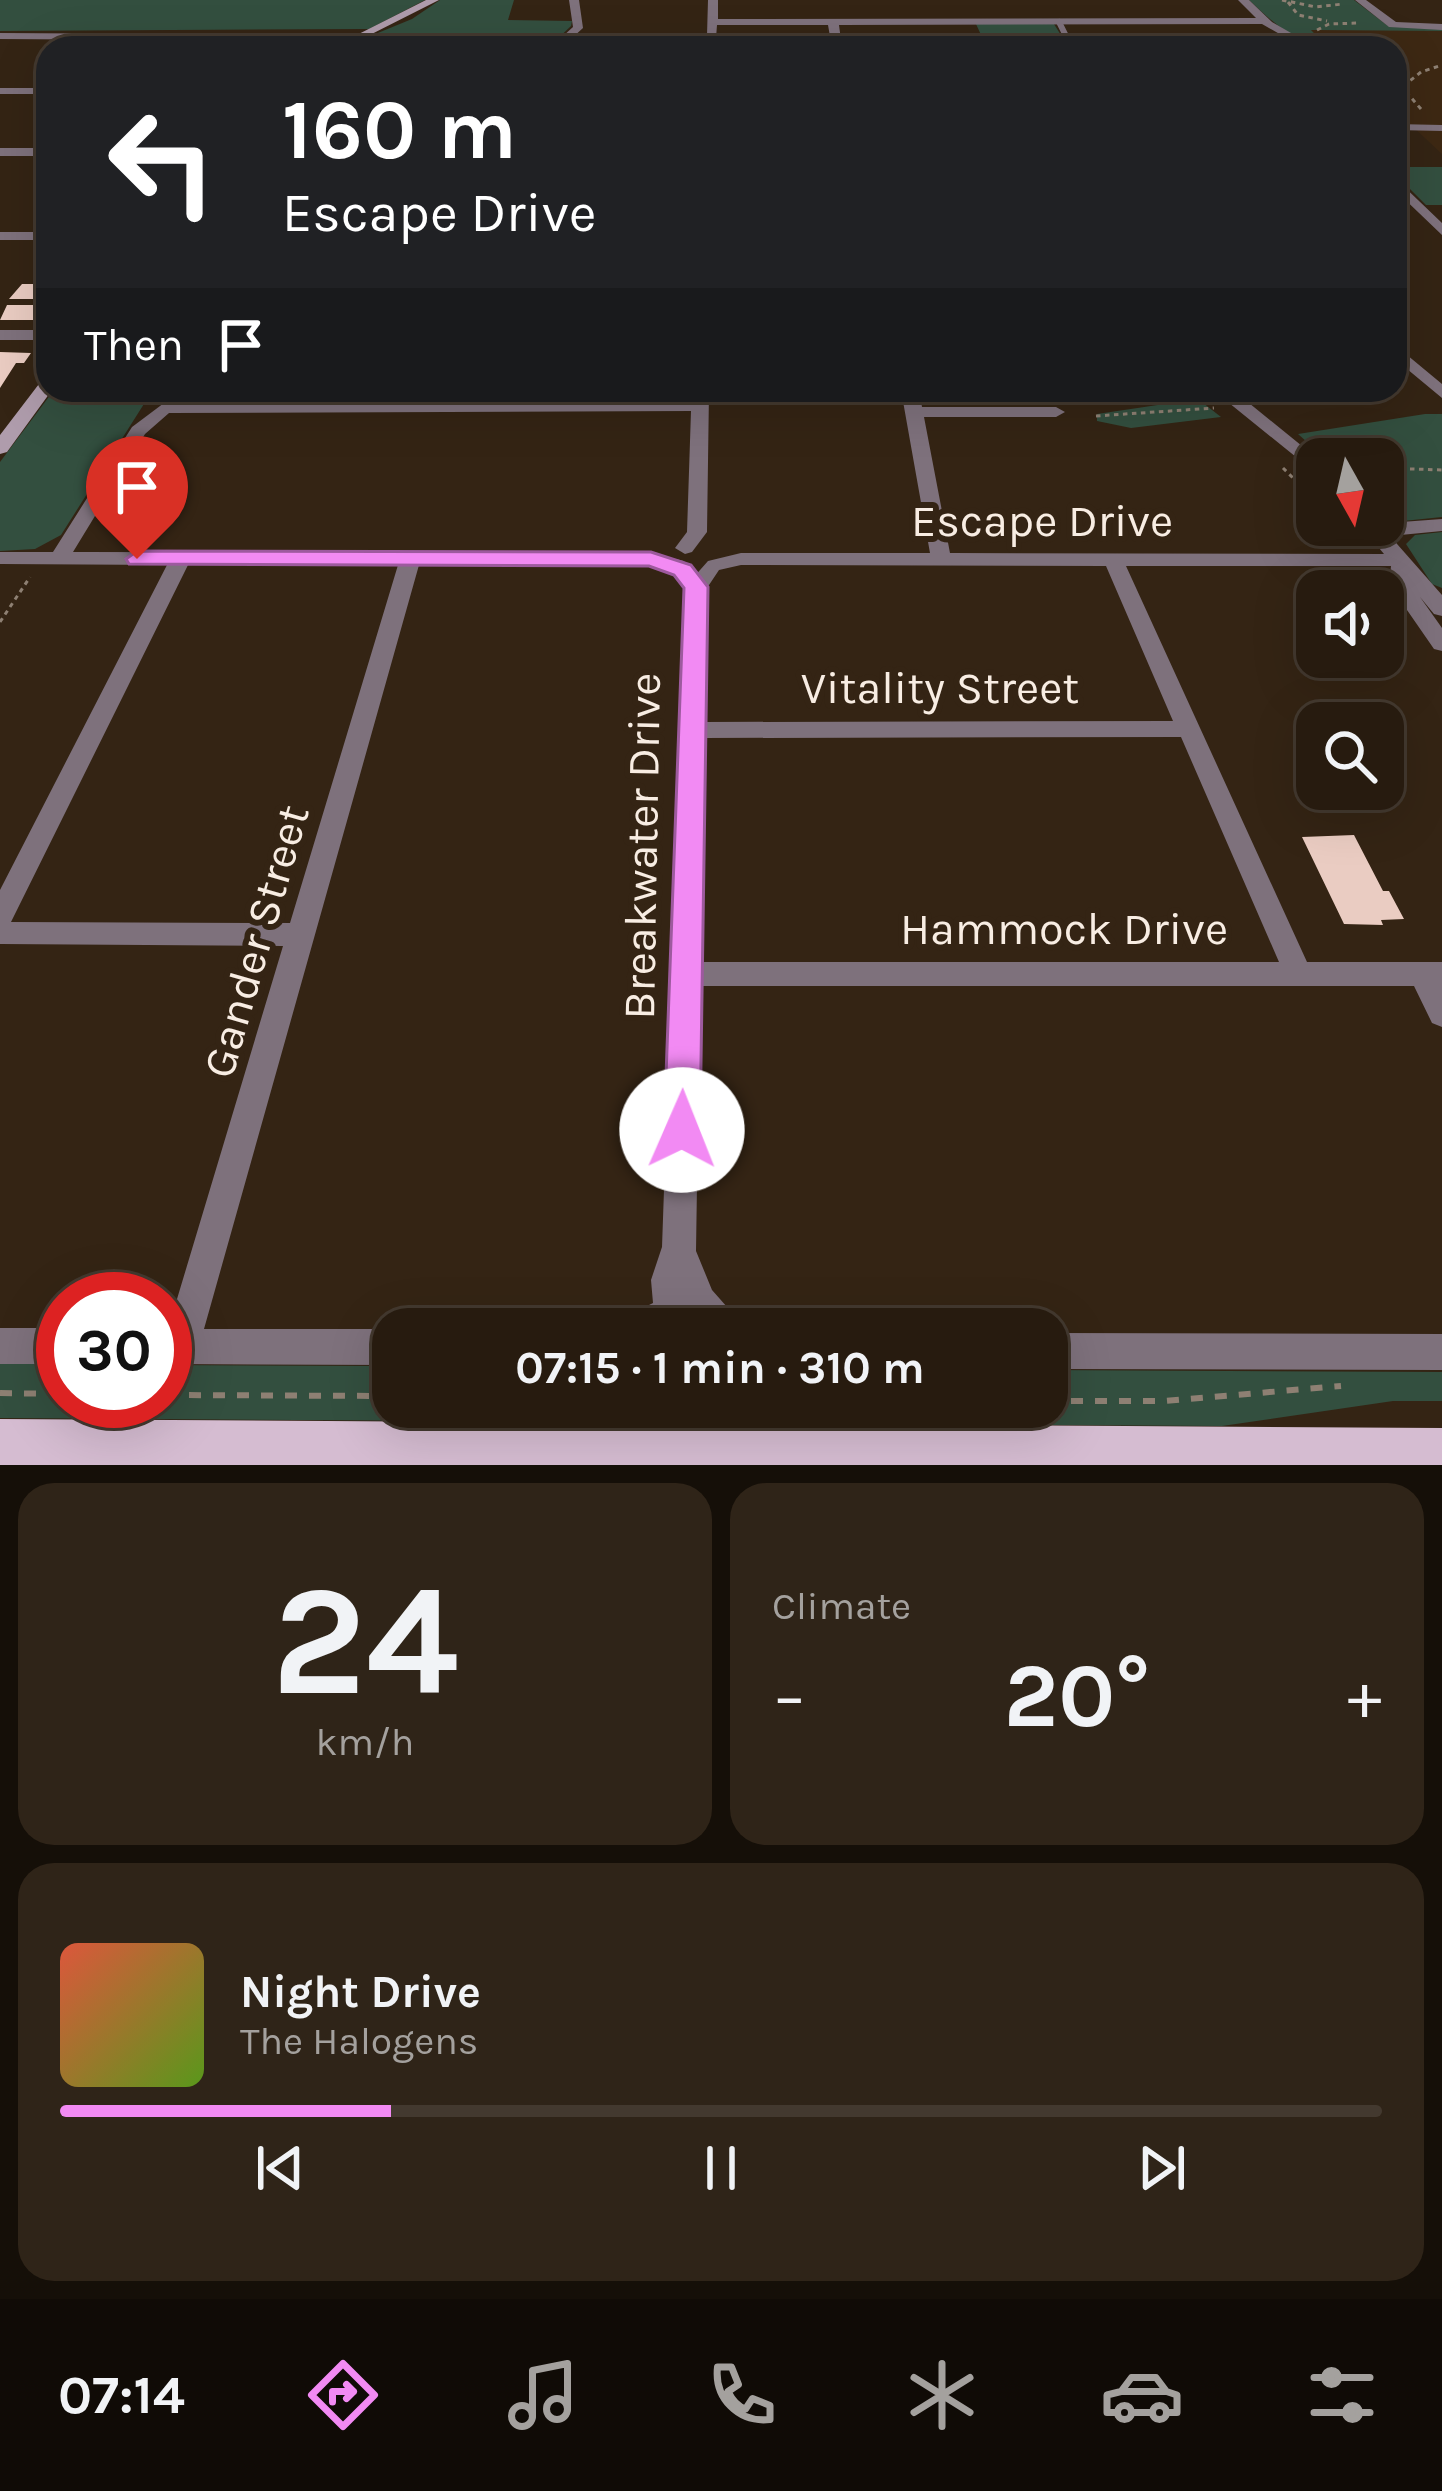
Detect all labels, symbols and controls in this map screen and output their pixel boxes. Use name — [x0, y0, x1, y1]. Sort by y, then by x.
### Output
text: 160 m — [282, 81, 517, 179]
icon: left — [84, 84, 240, 240]
text: Escape Drive — [282, 181, 597, 245]
icon: arrive — [208, 312, 274, 378]
text: Then — [84, 319, 184, 371]
pin — [86, 436, 188, 559]
north arrow — [1296, 438, 1404, 546]
map controls — [1296, 438, 1404, 810]
icon: arrive — [104, 454, 170, 520]
street label: Escape Drive — [911, 495, 1173, 547]
button: sound — [1296, 570, 1404, 678]
street label: Vitality Street — [801, 662, 1079, 715]
street label: Breakwater Drive — [613, 672, 671, 1020]
button: search — [1296, 702, 1404, 810]
street label: Gander Street — [192, 799, 320, 1084]
street label: Hammock Drive — [900, 903, 1228, 955]
position arrow — [619, 1067, 745, 1193]
speed limit sign: 30 — [36, 1272, 192, 1428]
text: 07:15 · 1 min · 310 m — [515, 1342, 925, 1394]
text: 24 — [271, 1550, 459, 1732]
text: Climate — [772, 1583, 911, 1629]
text: 20° — [1004, 1643, 1150, 1749]
text: − — [772, 1657, 807, 1735]
text: + — [1347, 1657, 1382, 1735]
text: km/h — [316, 1719, 414, 1765]
text: Night Drive — [240, 1966, 481, 2018]
text: The Halogens — [240, 2018, 478, 2064]
icon: previous — [247, 2135, 313, 2201]
icon: pause — [688, 2135, 754, 2201]
icon: next — [1129, 2135, 1195, 2201]
icon: directions — [301, 2353, 385, 2437]
icon: music — [501, 2353, 585, 2437]
icon: phone — [700, 2353, 784, 2437]
icon: climate — [900, 2353, 984, 2437]
icon: car — [1100, 2353, 1184, 2437]
icon: filters — [1300, 2353, 1384, 2437]
text: 07:14 — [58, 2363, 185, 2427]

